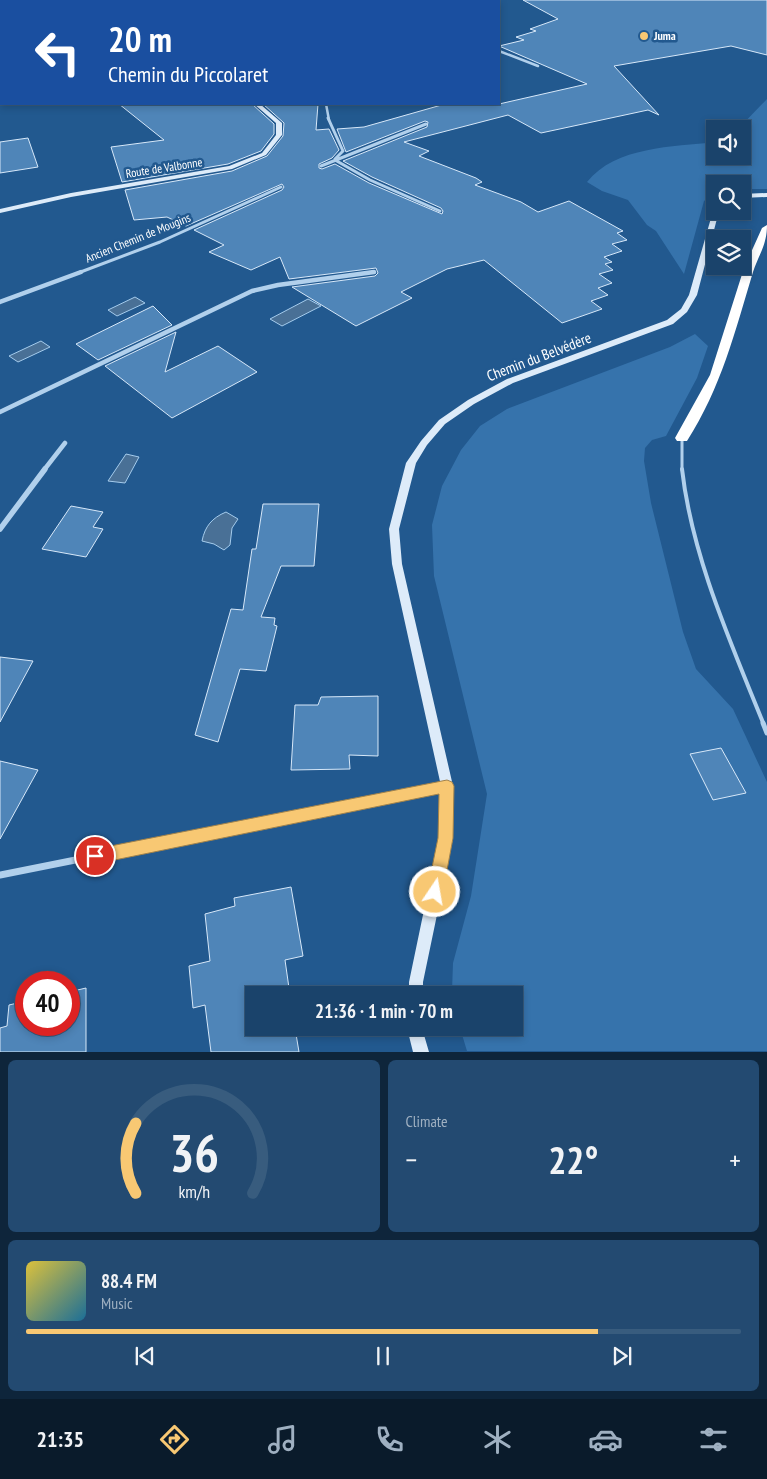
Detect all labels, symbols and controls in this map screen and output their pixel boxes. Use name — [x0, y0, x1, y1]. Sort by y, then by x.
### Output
text: 20 m — [108, 16, 172, 62]
icon: left — [25, 20, 90, 85]
place label: Juma — [653, 28, 676, 43]
marker: Juma — [638, 30, 650, 42]
text: Chemin du Piccolaret — [108, 60, 268, 88]
map controls — [706, 120, 751, 275]
button: sound — [706, 120, 751, 165]
street label: Route de Valbonne — [125, 154, 203, 181]
button: search — [706, 175, 751, 220]
street label: Ancien Chemin de Mougins — [83, 210, 193, 266]
button: layers — [706, 230, 751, 275]
street label: Chemin du Belvédère — [484, 328, 594, 385]
pin — [74, 835, 116, 877]
icon: arrive — [81, 842, 109, 870]
position arrow — [408, 865, 460, 917]
speed limit sign: 40 — [15, 971, 80, 1036]
text: 21:36 · 1 min · 70 m — [315, 999, 453, 1023]
text: Climate — [406, 1111, 448, 1131]
text: 36 — [169, 1119, 219, 1186]
text: 22° — [548, 1135, 598, 1184]
text: − — [406, 1141, 417, 1178]
text: + — [729, 1141, 741, 1178]
text: km/h — [178, 1180, 210, 1203]
text: 88.4 FM — [101, 1269, 157, 1293]
text: Music — [101, 1293, 133, 1313]
icon: previous — [131, 1342, 159, 1370]
icon: pause — [369, 1342, 397, 1370]
icon: next — [608, 1342, 636, 1370]
icon: directions — [157, 1422, 192, 1457]
icon: music — [265, 1422, 300, 1457]
icon: phone — [372, 1422, 407, 1457]
icon: climate — [480, 1422, 515, 1457]
icon: car — [588, 1422, 623, 1457]
icon: filters — [696, 1422, 731, 1457]
text: 21:35 — [36, 1425, 84, 1453]

